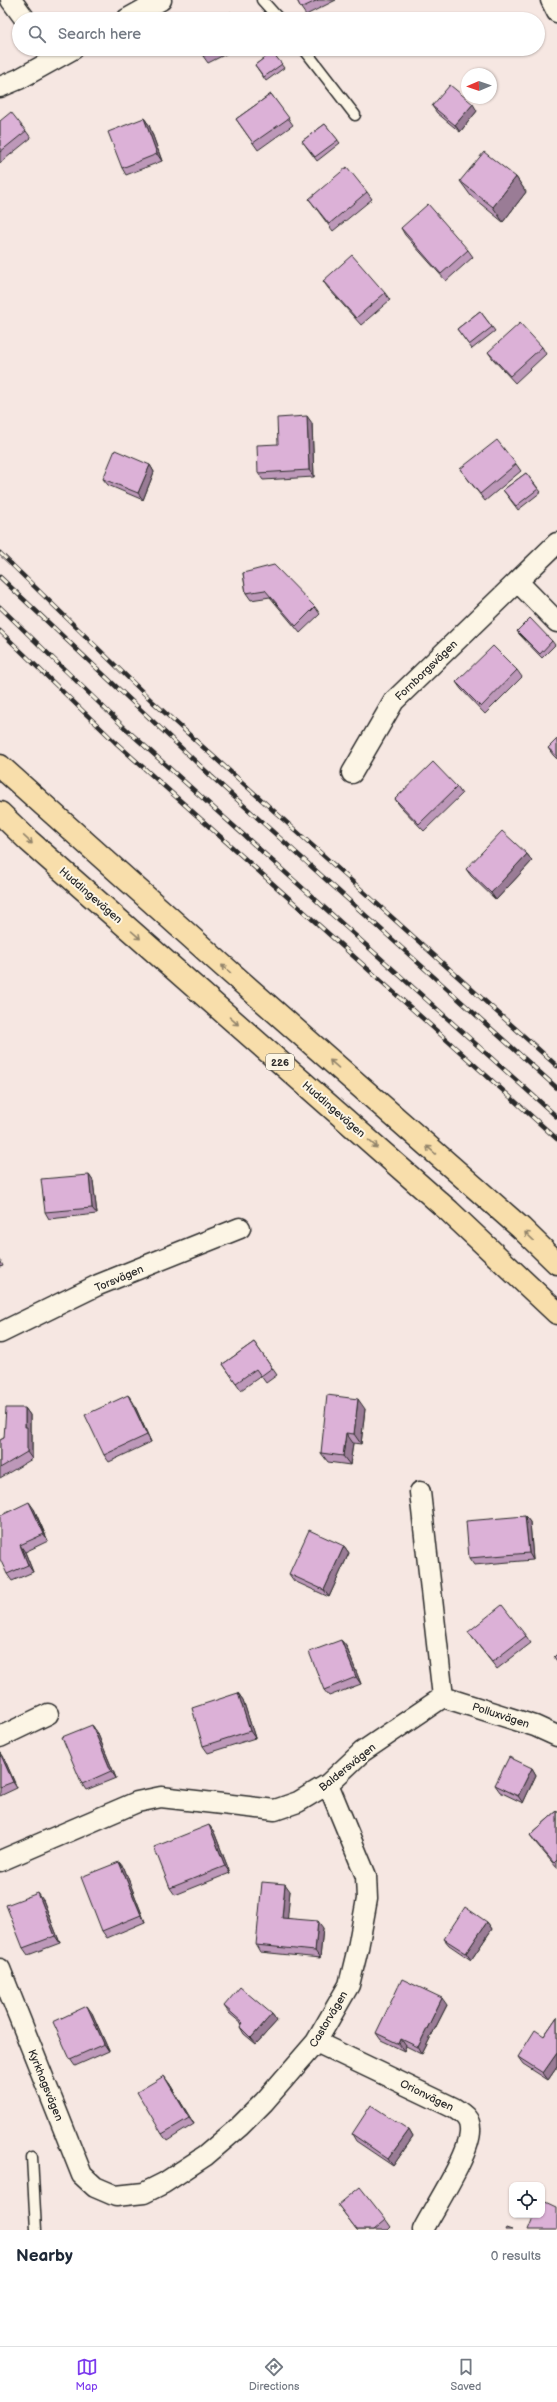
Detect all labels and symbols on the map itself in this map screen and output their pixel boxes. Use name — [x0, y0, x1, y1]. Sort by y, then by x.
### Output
north arrow — [461, 68, 497, 104]
street label: Fornborgsvägen — [393, 637, 460, 703]
one-way arrow — [23, 835, 33, 844]
street label: Huddingevägen — [57, 865, 125, 926]
one-way arrow — [131, 930, 141, 940]
one-way arrow — [220, 964, 231, 973]
one-way arrow — [228, 1016, 239, 1025]
road number: 226 — [266, 1054, 294, 1070]
one-way arrow — [329, 1059, 339, 1068]
street label: Huddingevägen — [300, 1079, 368, 1140]
one-way arrow — [368, 1139, 378, 1149]
one-way arrow — [426, 1145, 437, 1154]
one-way arrow — [524, 1231, 534, 1241]
street label: Torsvägen — [93, 1262, 145, 1295]
street label: Polluxvägen — [471, 1700, 531, 1731]
street label: Baldersvägen — [316, 1741, 378, 1794]
street label: Castorvägen — [307, 1989, 350, 2050]
street label: Kyrkhagsvägen — [25, 2048, 66, 2123]
street label: Orionvägen — [398, 2077, 456, 2114]

